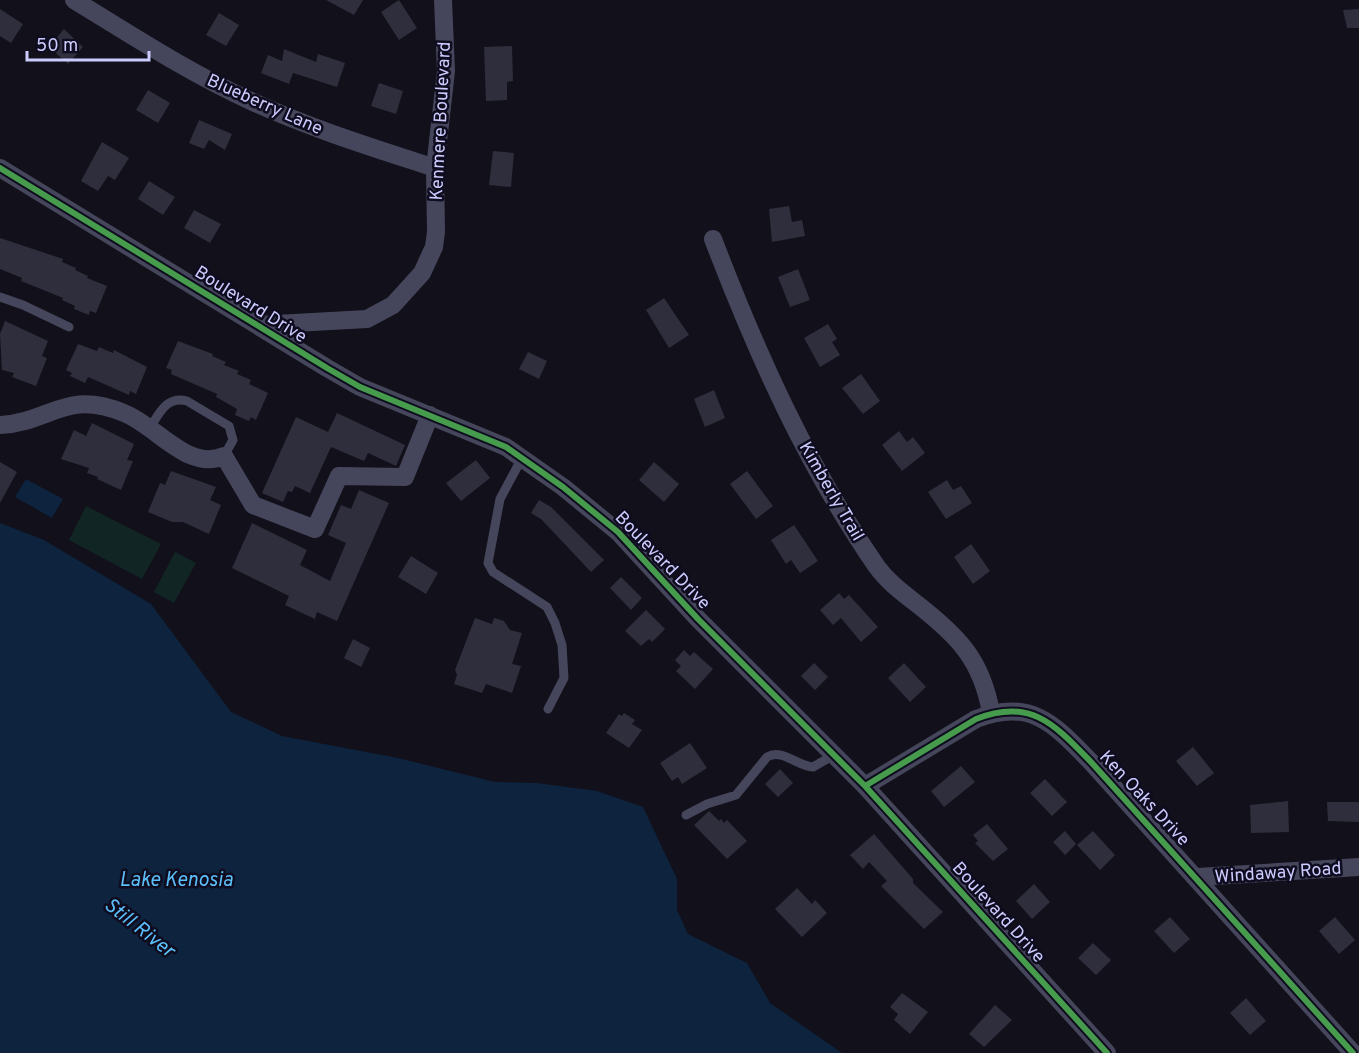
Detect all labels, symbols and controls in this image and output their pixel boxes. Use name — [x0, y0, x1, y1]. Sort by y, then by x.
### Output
scale bar — [27, 24, 148, 62]
text: 50 m — [36, 35, 78, 58]
street label: Kenmere Boulevard — [426, 41, 457, 201]
street label: Blueberry Lane — [203, 70, 326, 141]
street label: Boulevard Drive — [190, 262, 311, 349]
street label: Kimberly Trail — [793, 438, 868, 546]
street label: Boulevard Drive — [609, 507, 715, 615]
street label: Ken Oaks Drive — [1094, 746, 1194, 852]
street label: Boulevard Drive — [946, 858, 1049, 968]
street label: Windaway Road — [1214, 858, 1342, 889]
water label: Lake Kenosia — [119, 868, 233, 894]
water label: Still River — [98, 893, 181, 965]

